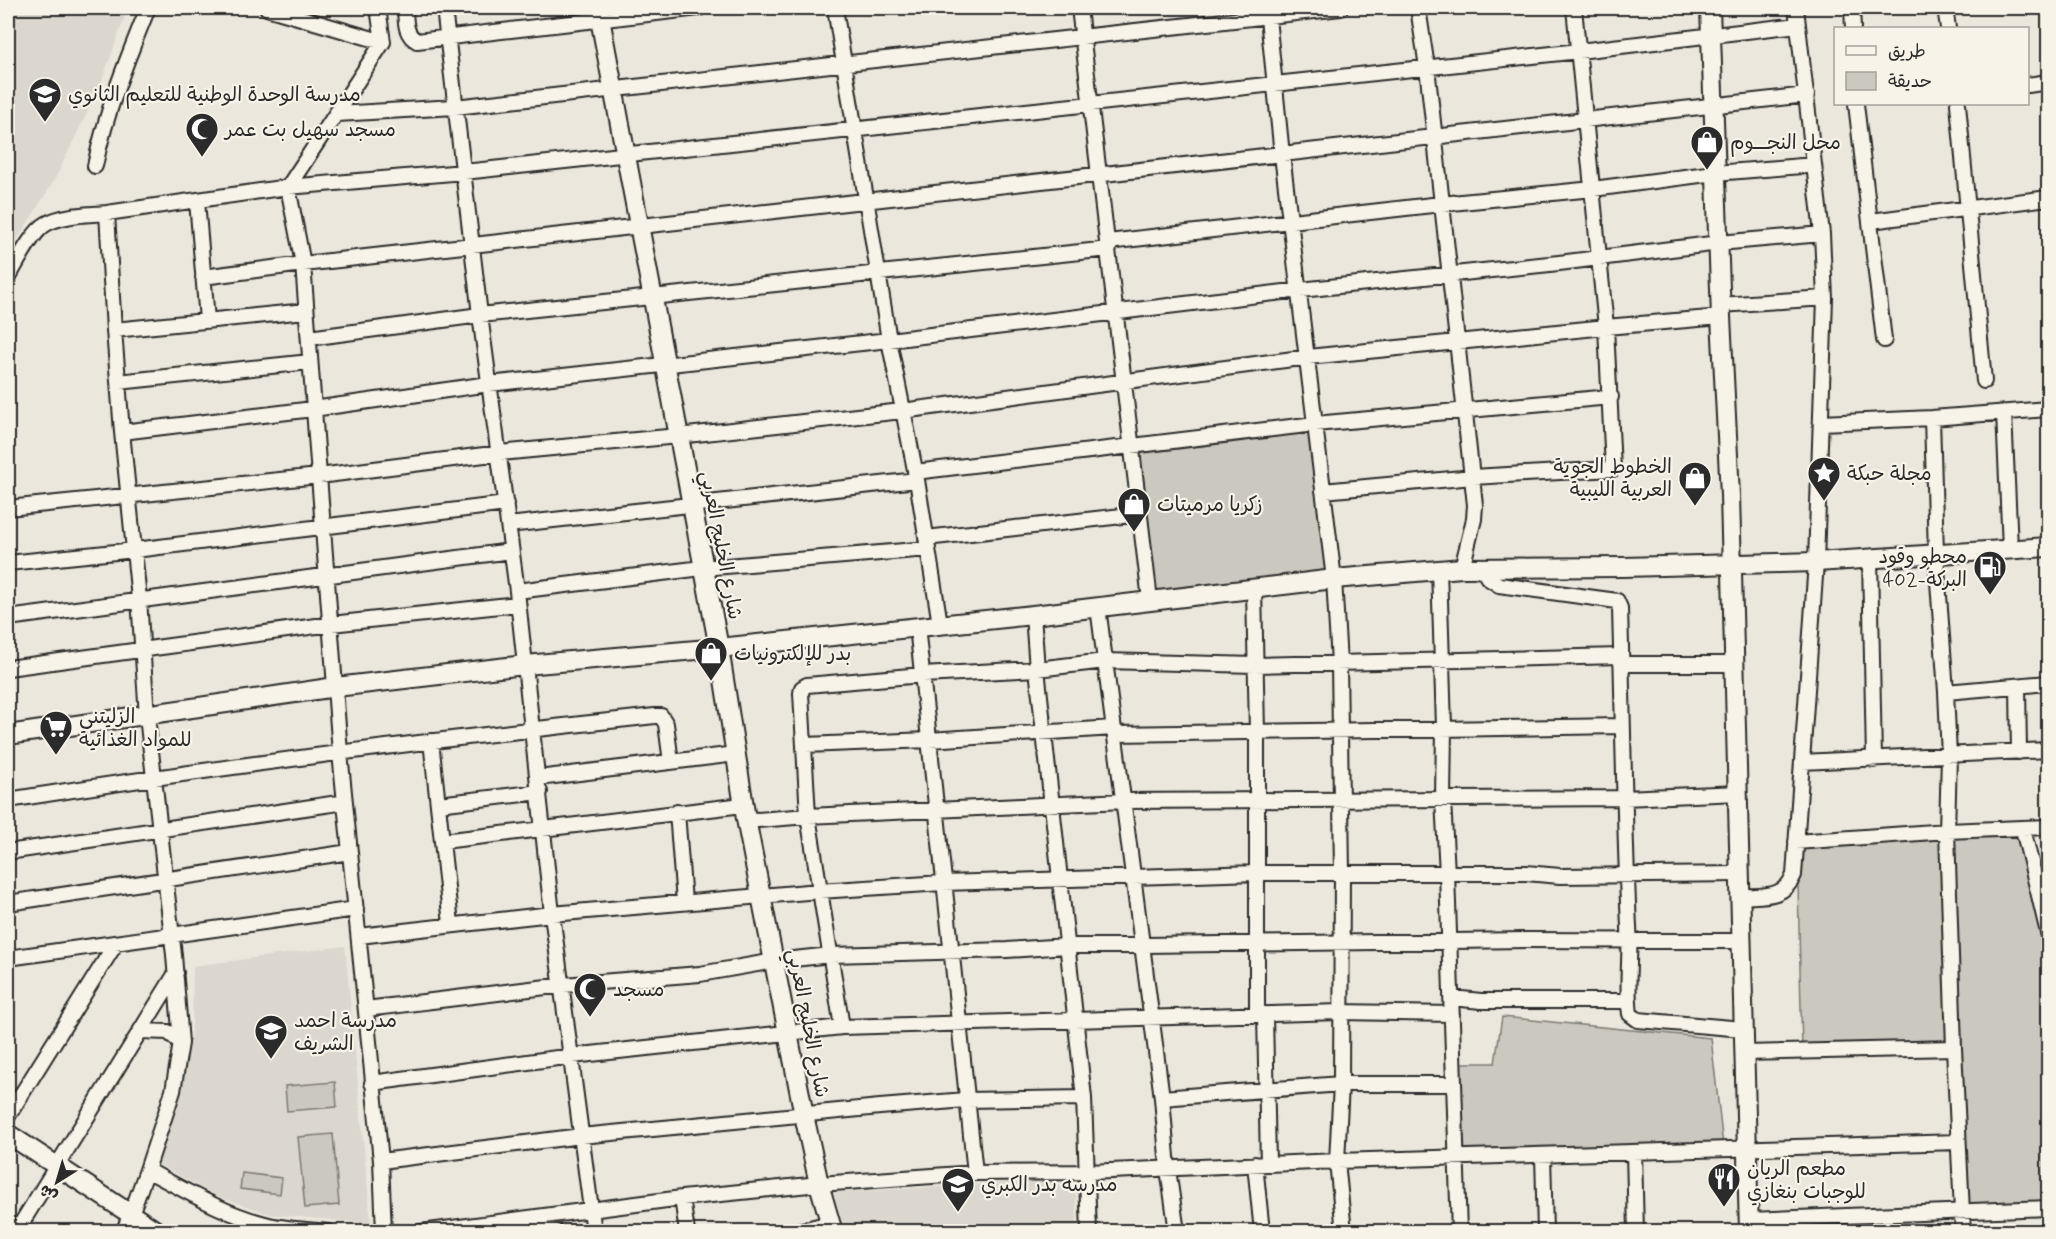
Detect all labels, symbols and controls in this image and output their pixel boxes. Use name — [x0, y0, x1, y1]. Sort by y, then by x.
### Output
legend — [1834, 27, 2029, 105]
text: طريق — [1888, 40, 1926, 64]
text: حديقة — [1888, 70, 1932, 94]
school or university icon: مدرسة الوحدة الوطنية للتعليم الثانوي — [27, 76, 63, 123]
place label: مدرسة الوحدة الوطنية للتعليم الثانوي — [68, 82, 361, 109]
mosque icon: مسجد سهيل بت عمر — [184, 111, 220, 158]
place label: مسجد سهيل بت عمر — [223, 117, 396, 144]
shop icon: محل النجـــوم — [1689, 124, 1725, 171]
place label: محل النجـــوم — [1730, 130, 1841, 157]
place label: الخطوط الجوية العربية الليبية — [1553, 454, 1672, 504]
place icon: مجلة حبكة — [1806, 455, 1842, 502]
shop icon: الخطوط الجوية العربية الليبية — [1677, 460, 1713, 507]
place label: مجلة حبكة — [1847, 461, 1932, 488]
street label: شارع الخليج العربي — [690, 469, 748, 623]
shop icon: زكريا مرميتات — [1116, 486, 1152, 533]
place label: زكريا مرميتات — [1157, 492, 1263, 519]
place label: محطو وقود 402-البركة — [1878, 544, 1967, 594]
fuel station icon: محطو وقود 402-البركة — [1972, 549, 2008, 596]
shop icon: بدر للإلكترونيات — [693, 635, 729, 682]
place label: بدر للإلكترونيات — [734, 641, 851, 668]
place label: الزليتني للمواد الغذائية — [79, 704, 191, 754]
supermarket icon: الزليتني للمواد الغذائية — [38, 709, 74, 756]
street label: شارع الخليج العربي — [777, 947, 835, 1101]
mosque icon: مسجد — [572, 971, 608, 1018]
place label: مسجد — [613, 977, 664, 1004]
place label: مدرسة احمد الشريف — [294, 1008, 397, 1058]
school or university icon: مدرسة احمد الشريف — [253, 1013, 289, 1060]
north arrow — [27, 1152, 87, 1212]
place label: مطعم الريان للوجبات بنغازي — [1747, 1156, 1866, 1206]
restaurant icon: مطعم الريان للوجبات بنغازي — [1706, 1161, 1742, 1208]
school or university icon: مدرسه بدر الكبري — [940, 1166, 976, 1213]
place label: مدرسه بدر الكبري — [981, 1172, 1118, 1199]
text: ش — [36, 1179, 62, 1206]

